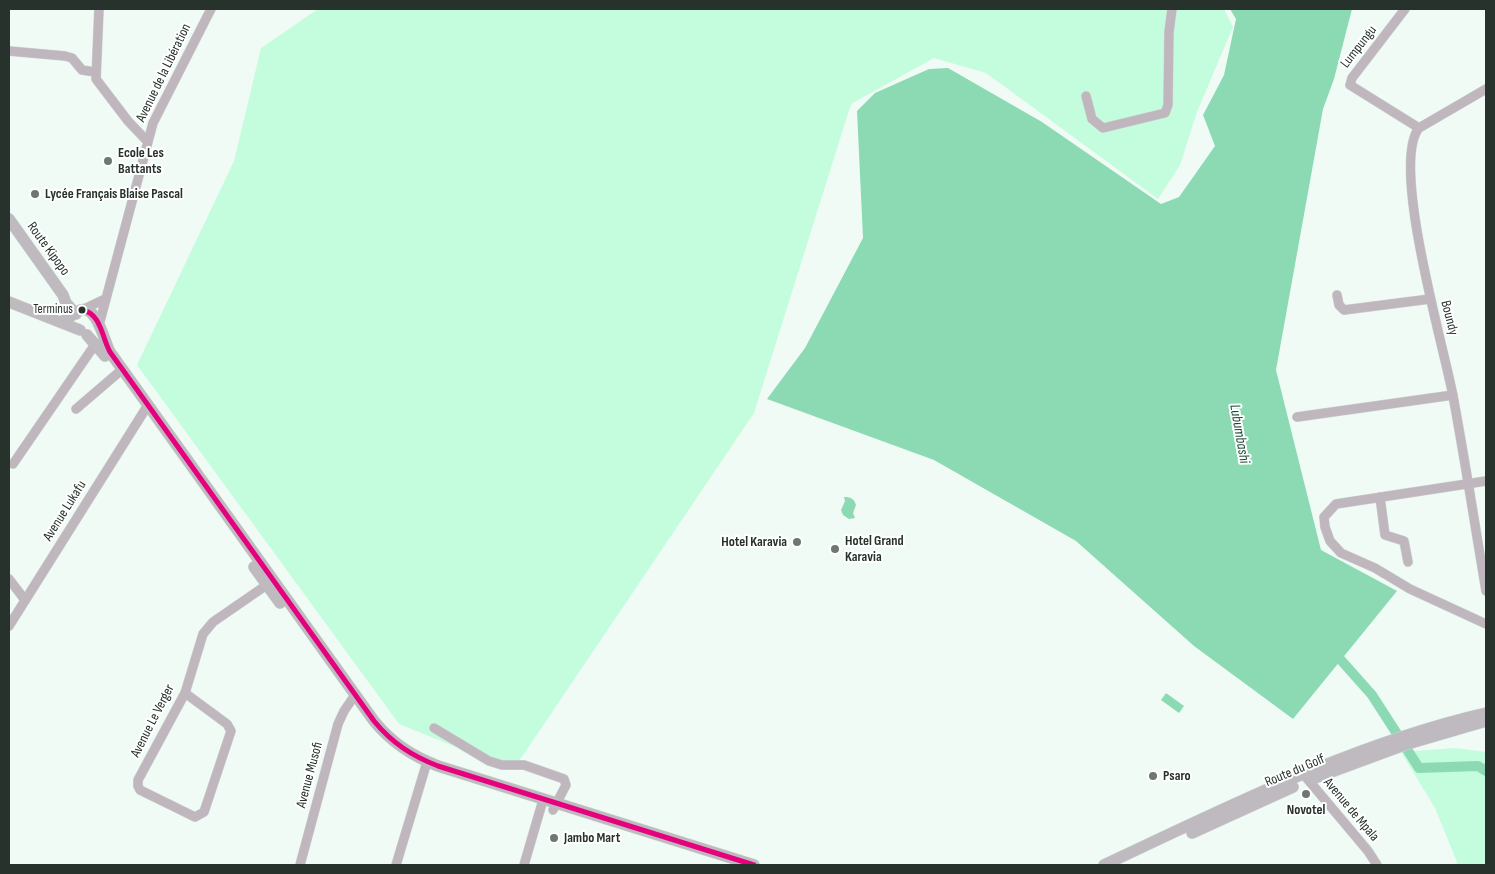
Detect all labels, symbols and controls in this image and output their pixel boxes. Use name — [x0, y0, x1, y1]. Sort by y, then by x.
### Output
street label: Avenue de la Libération — [133, 21, 195, 125]
street label: Lumpungu — [1337, 22, 1381, 72]
place label: Ecole Les Battants — [118, 145, 164, 178]
marker: Ecole Les Battants — [102, 155, 114, 167]
place label: Lycée Français Blaise Pascal — [45, 186, 183, 202]
marker: Lycée Français Blaise Pascal — [29, 188, 41, 200]
street label: Route Kipopo — [23, 219, 73, 279]
street label: Boundy — [1437, 299, 1461, 337]
place label: Terminus — [33, 302, 73, 318]
marker: Terminus — [77, 305, 87, 315]
water label: Lubumbashi — [1225, 403, 1253, 465]
street label: Avenue Lukafu — [40, 478, 90, 544]
place label: Hotel Grand Karavia — [845, 533, 904, 566]
place label: Hotel Karavia — [721, 534, 787, 550]
marker: Hotel Karavia — [791, 536, 803, 548]
marker: Hotel Grand Karavia — [829, 543, 841, 555]
street label: Avenue Le Verger — [127, 682, 179, 760]
street label: Avenue Musofi — [293, 740, 327, 810]
street label: Route du Golf — [1263, 751, 1327, 791]
place label: Psaro — [1163, 768, 1191, 784]
marker: Psaro — [1147, 770, 1159, 782]
street label: Avenue de Mpala — [1320, 775, 1382, 845]
marker: Novotel — [1300, 788, 1312, 800]
place label: Novotel — [1287, 802, 1325, 818]
place label: Jambo Mart — [564, 830, 620, 846]
marker: Jambo Mart — [548, 832, 560, 844]

